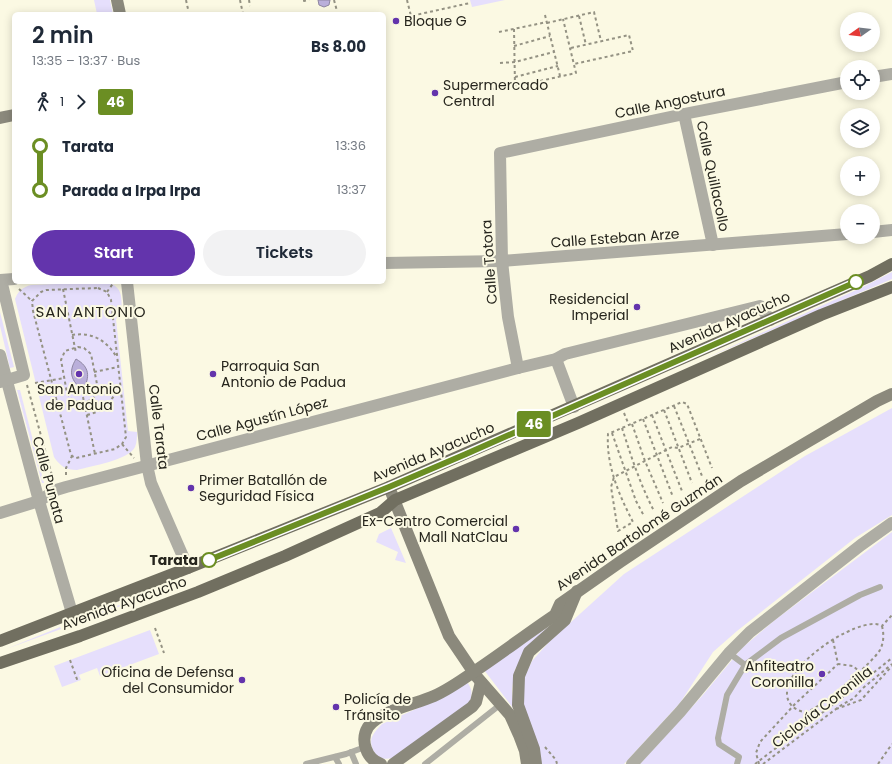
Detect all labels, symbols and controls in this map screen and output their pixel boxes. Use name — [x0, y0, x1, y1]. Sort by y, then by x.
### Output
place label: Bloque G — [404, 11, 467, 31]
north arrow — [840, 12, 880, 52]
map controls — [840, 12, 880, 244]
marker: Bloque G — [391, 16, 401, 26]
text: 2 min — [32, 20, 94, 51]
text: Bs 8.00 — [311, 36, 366, 57]
text: 13:35 – 13:37 · Bus — [32, 51, 140, 70]
button: locate — [840, 60, 880, 100]
place label: Supermercado Central — [443, 75, 548, 111]
street label: Calle Angostura — [613, 81, 727, 123]
marker: Supermercado Central — [430, 88, 440, 98]
icon: walk — [32, 91, 54, 113]
icon: forward — [70, 91, 92, 113]
text: 1 — [60, 92, 64, 111]
text: 46 — [106, 92, 125, 112]
button: layers — [840, 108, 880, 148]
street label: Calle Quillacollo — [692, 119, 735, 233]
text: Tarata — [62, 136, 114, 157]
text: 13:36 — [336, 136, 366, 155]
button: + — [840, 156, 880, 196]
text: Parada a Irpa Irpa — [62, 180, 201, 201]
text: 13:37 — [337, 180, 366, 199]
button: − — [840, 204, 880, 244]
street label: Calle Totora — [476, 219, 502, 305]
street label: Calle Esteban Arze — [550, 223, 680, 252]
button: Start — [32, 230, 195, 276]
button: Tickets — [203, 230, 366, 276]
unlabelled marker — [848, 274, 864, 290]
street label: Avenida Ayacucho — [665, 286, 793, 358]
place label: Residencial Imperial — [549, 289, 629, 325]
district label: SAN ANTONIO — [35, 301, 147, 322]
marker: Residencial Imperial — [632, 302, 642, 312]
place label: Parroquia San Antonio de Padua — [221, 356, 346, 392]
marker: San Antonio de Padua — [74, 369, 84, 379]
marker: Parroquia San Antonio de Padua — [208, 369, 218, 379]
place label: San Antonio de Padua — [37, 379, 121, 415]
street label: Calle Tarata — [144, 383, 174, 471]
street label: Calle Agustín López — [194, 392, 330, 446]
line badge: 46 — [516, 411, 552, 437]
text: 46 — [525, 414, 543, 434]
street label: Avenida Ayacucho — [368, 417, 498, 487]
street label: Calle Punata — [28, 434, 70, 526]
street label: Avenida Bartolomé Guzmán — [552, 469, 726, 595]
place label: Primer Batallón de Seguridad Física — [199, 470, 327, 506]
marker: Primer Batallón de Seguridad Física — [186, 483, 196, 493]
place label: Ex-Centro Comercial Mall NatClau — [362, 511, 508, 547]
marker: Ex-Centro Comercial Mall NatClau — [511, 524, 521, 534]
place label: Tarata — [150, 550, 198, 570]
marker: Tarata — [201, 552, 217, 568]
street label: Avenida Ayacucho — [59, 571, 189, 635]
place label: Anfiteatro Coronilla — [745, 656, 814, 692]
street label: Ciclovía Coronilla — [768, 661, 876, 753]
place label: Oficina de Defensa del Consumidor — [101, 662, 234, 698]
marker: Anfiteatro Coronilla — [817, 669, 827, 679]
marker: Oficina de Defensa del Consumidor — [237, 675, 247, 685]
place label: Policía de Tránsito — [344, 689, 412, 725]
marker: Policía de Tránsito — [331, 702, 341, 712]

